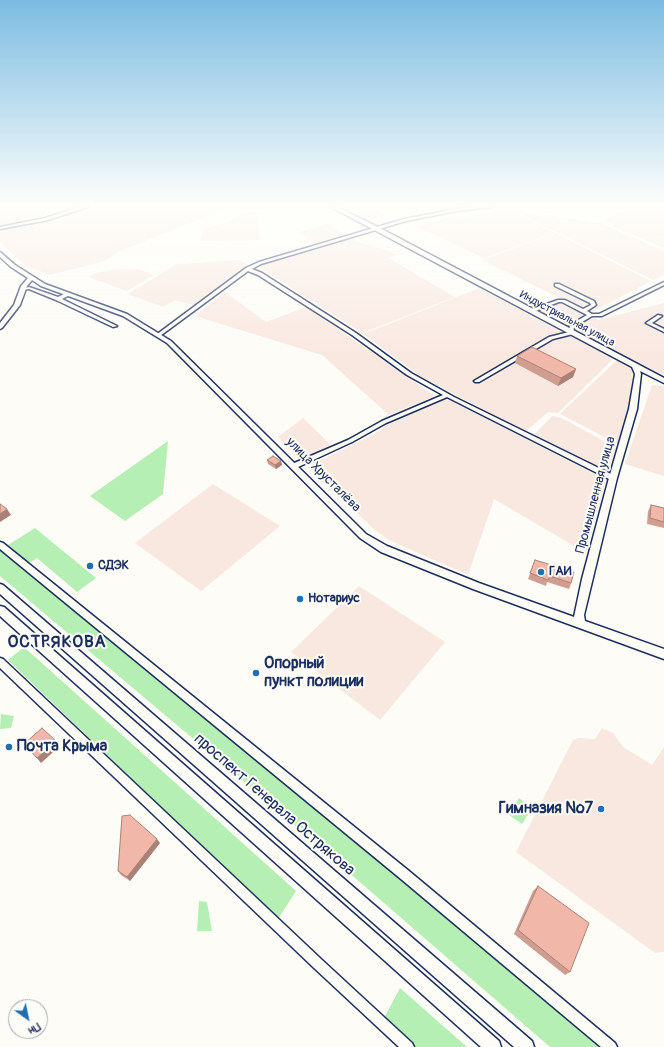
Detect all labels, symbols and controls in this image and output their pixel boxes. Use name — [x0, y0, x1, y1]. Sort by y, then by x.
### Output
street label: Индустриальная улица — [517, 288, 617, 350]
street label: улица Хрусталёва — [282, 434, 364, 516]
street label: Промышленная улица — [573, 435, 619, 555]
place label: СДЭК — [98, 558, 129, 574]
marker: СДЭК — [85, 561, 95, 571]
place label: ГАИ — [549, 564, 571, 580]
marker: ГАИ — [536, 567, 546, 577]
place label: Нотариус — [308, 591, 360, 607]
marker: Нотариус — [295, 594, 305, 604]
district label: ОСТРЯКОВА — [7, 633, 107, 653]
place label: Опорный пункт полиции — [264, 654, 363, 692]
marker: Опорный пункт полиции — [251, 668, 261, 678]
street label: проспект Генерала Острякова — [190, 730, 358, 880]
place label: Почта Крыма — [17, 737, 107, 757]
marker: Почта Крыма — [4, 742, 14, 752]
place label: Гимназия №7 — [499, 799, 593, 819]
marker: Гимназия №7 — [596, 804, 606, 814]
north arrow — [8, 999, 48, 1039]
text: Пн — [26, 1020, 43, 1037]

